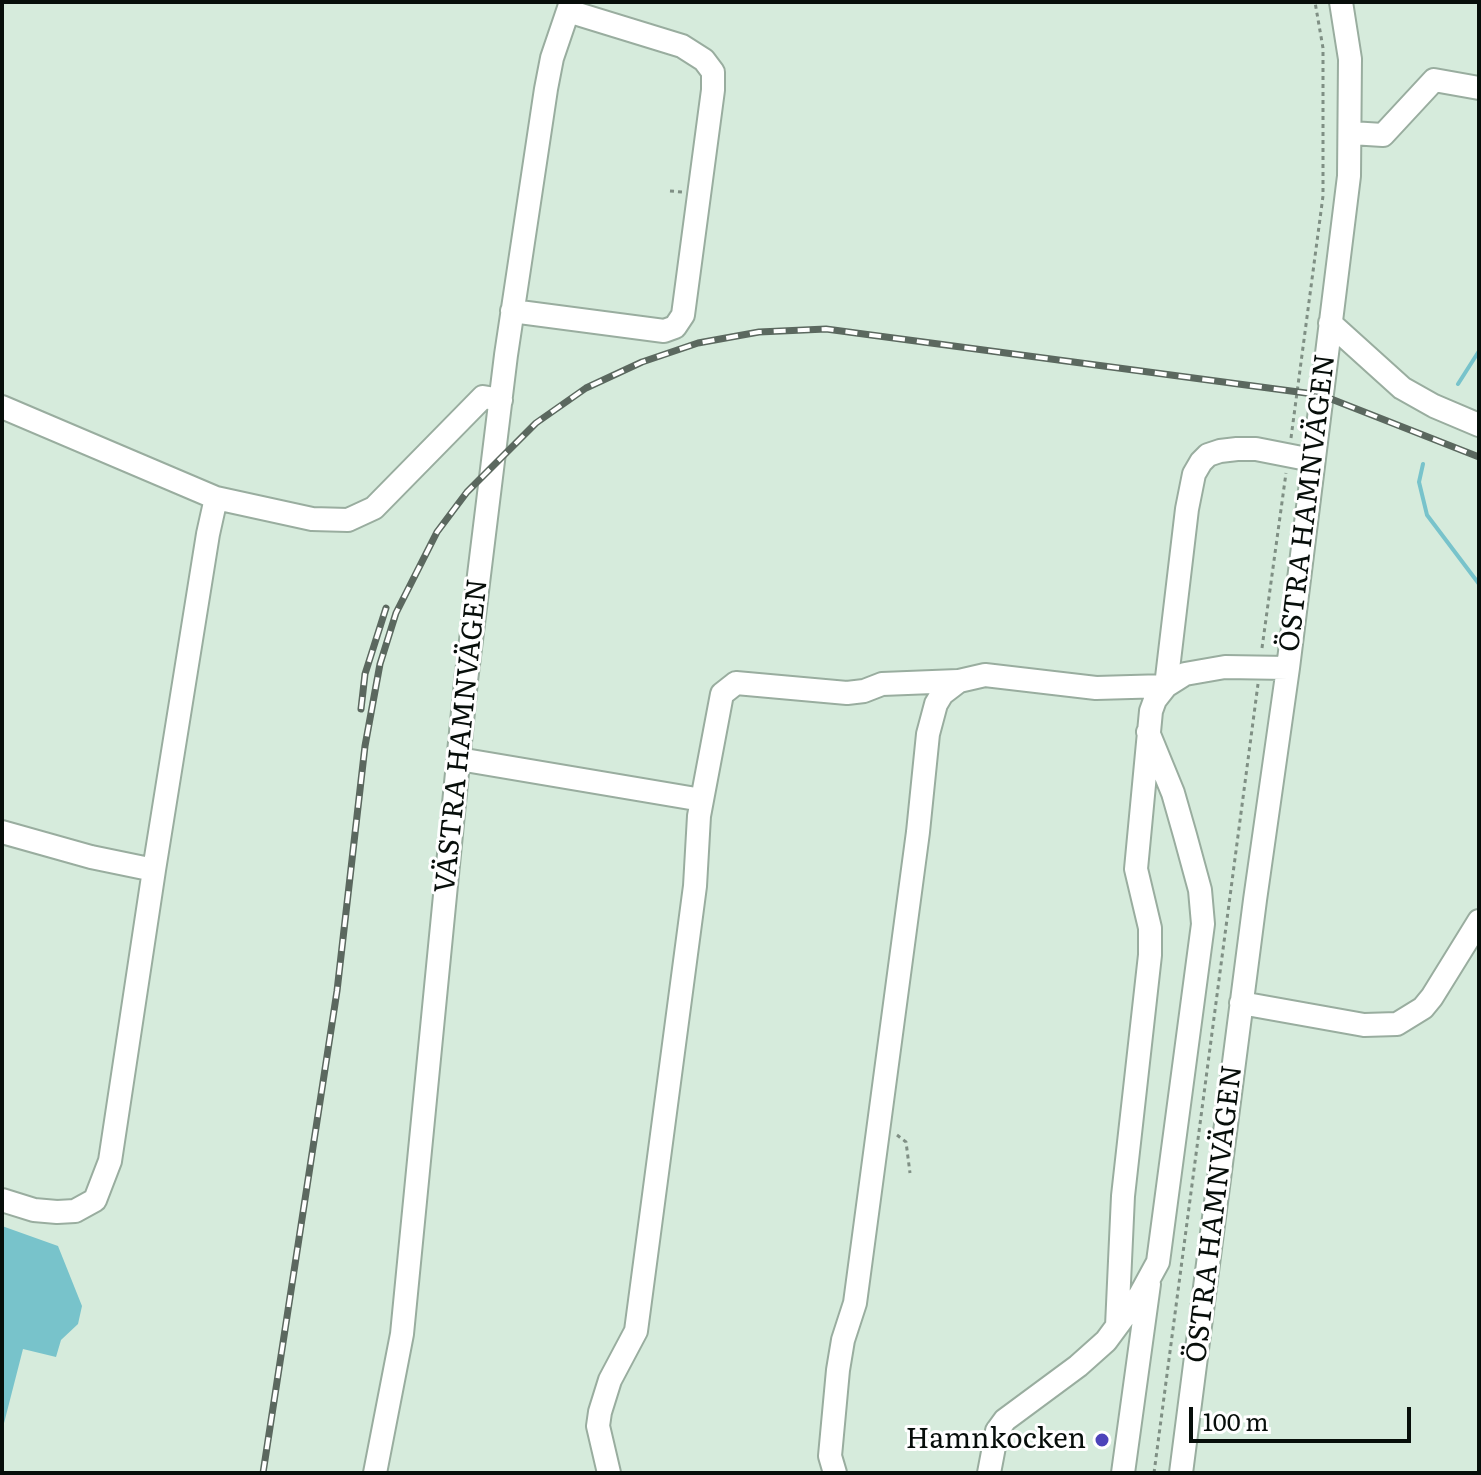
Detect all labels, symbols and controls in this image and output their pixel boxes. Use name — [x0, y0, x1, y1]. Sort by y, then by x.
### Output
street label: ÖSTRA HAMNVÄGEN — [1273, 352, 1343, 654]
street label: VÄSTRA HAMNVÄGEN — [429, 577, 495, 895]
street label: ÖSTRA HAMNVÄGEN — [1180, 1063, 1250, 1365]
scale bar — [1193, 1391, 1415, 1441]
text: 100 m — [1203, 1403, 1269, 1438]
place label: Hamnkocken — [906, 1423, 1086, 1457]
marker: Hamnkocken — [1093, 1431, 1111, 1449]

